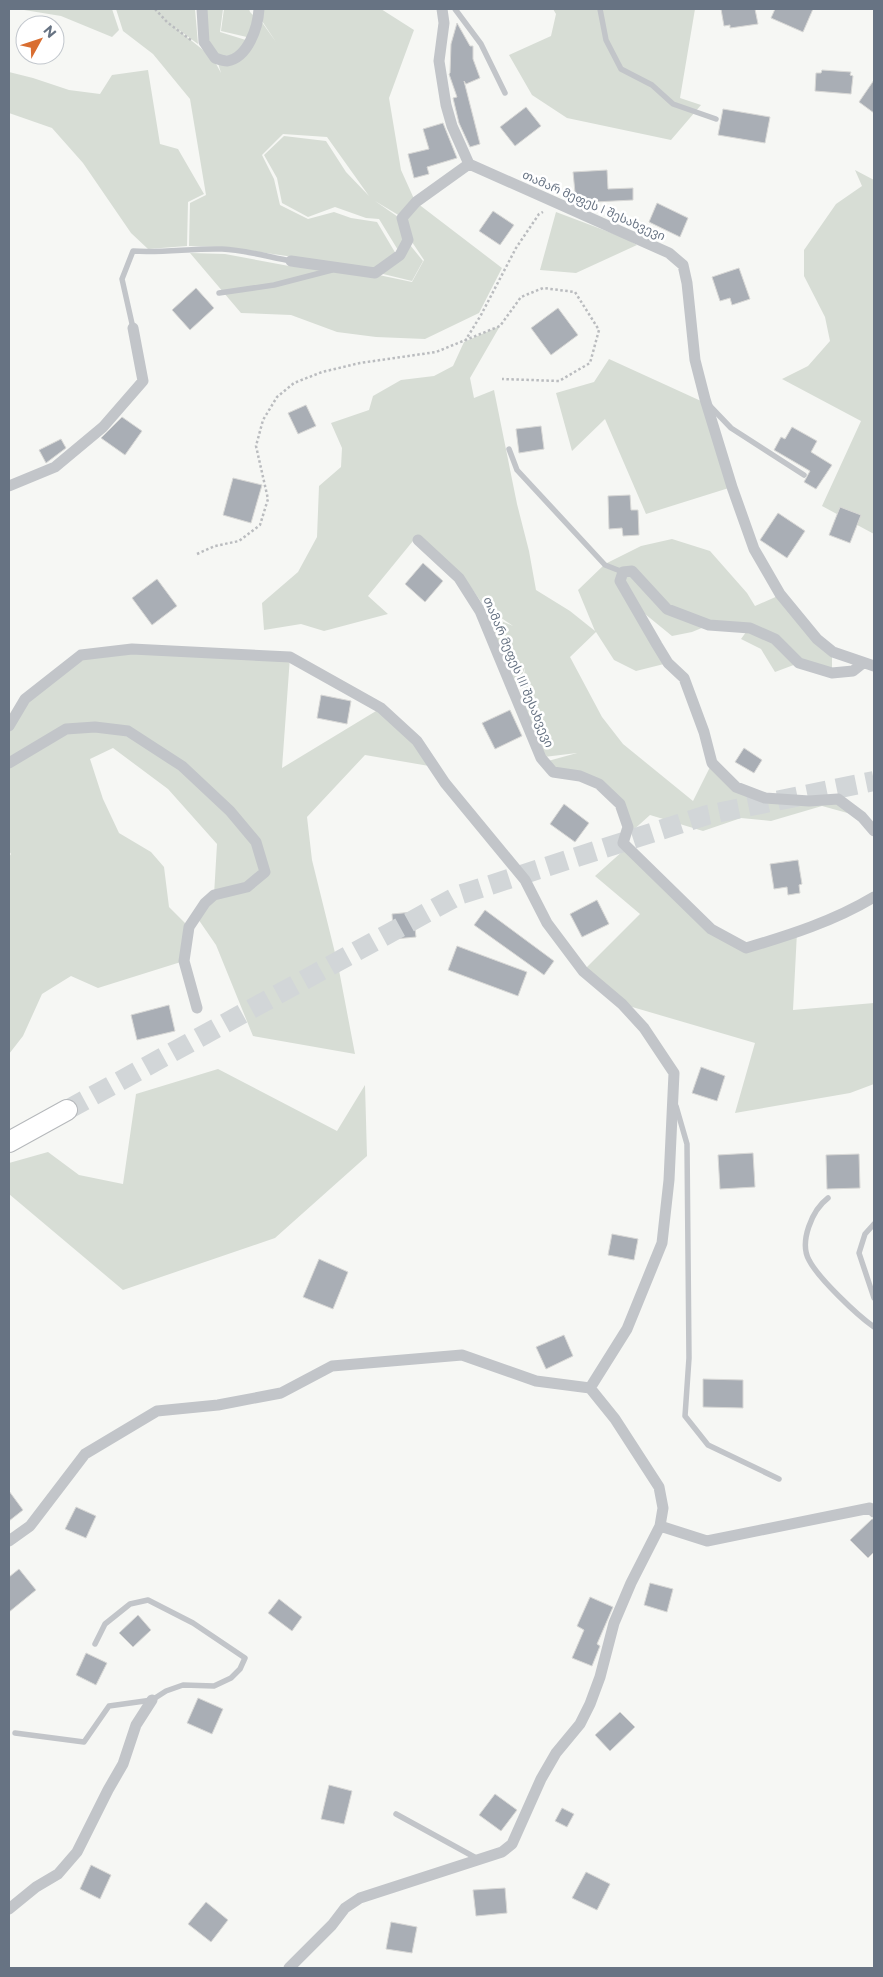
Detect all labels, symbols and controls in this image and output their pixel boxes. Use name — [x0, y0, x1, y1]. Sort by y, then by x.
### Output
north arrow — [15, 15, 65, 65]
text: N — [39, 22, 60, 42]
street label: თამარ მეფეს I შესახვევი — [520, 167, 668, 243]
street label: თამარ მეფეს III შესახვევი — [480, 594, 558, 750]

